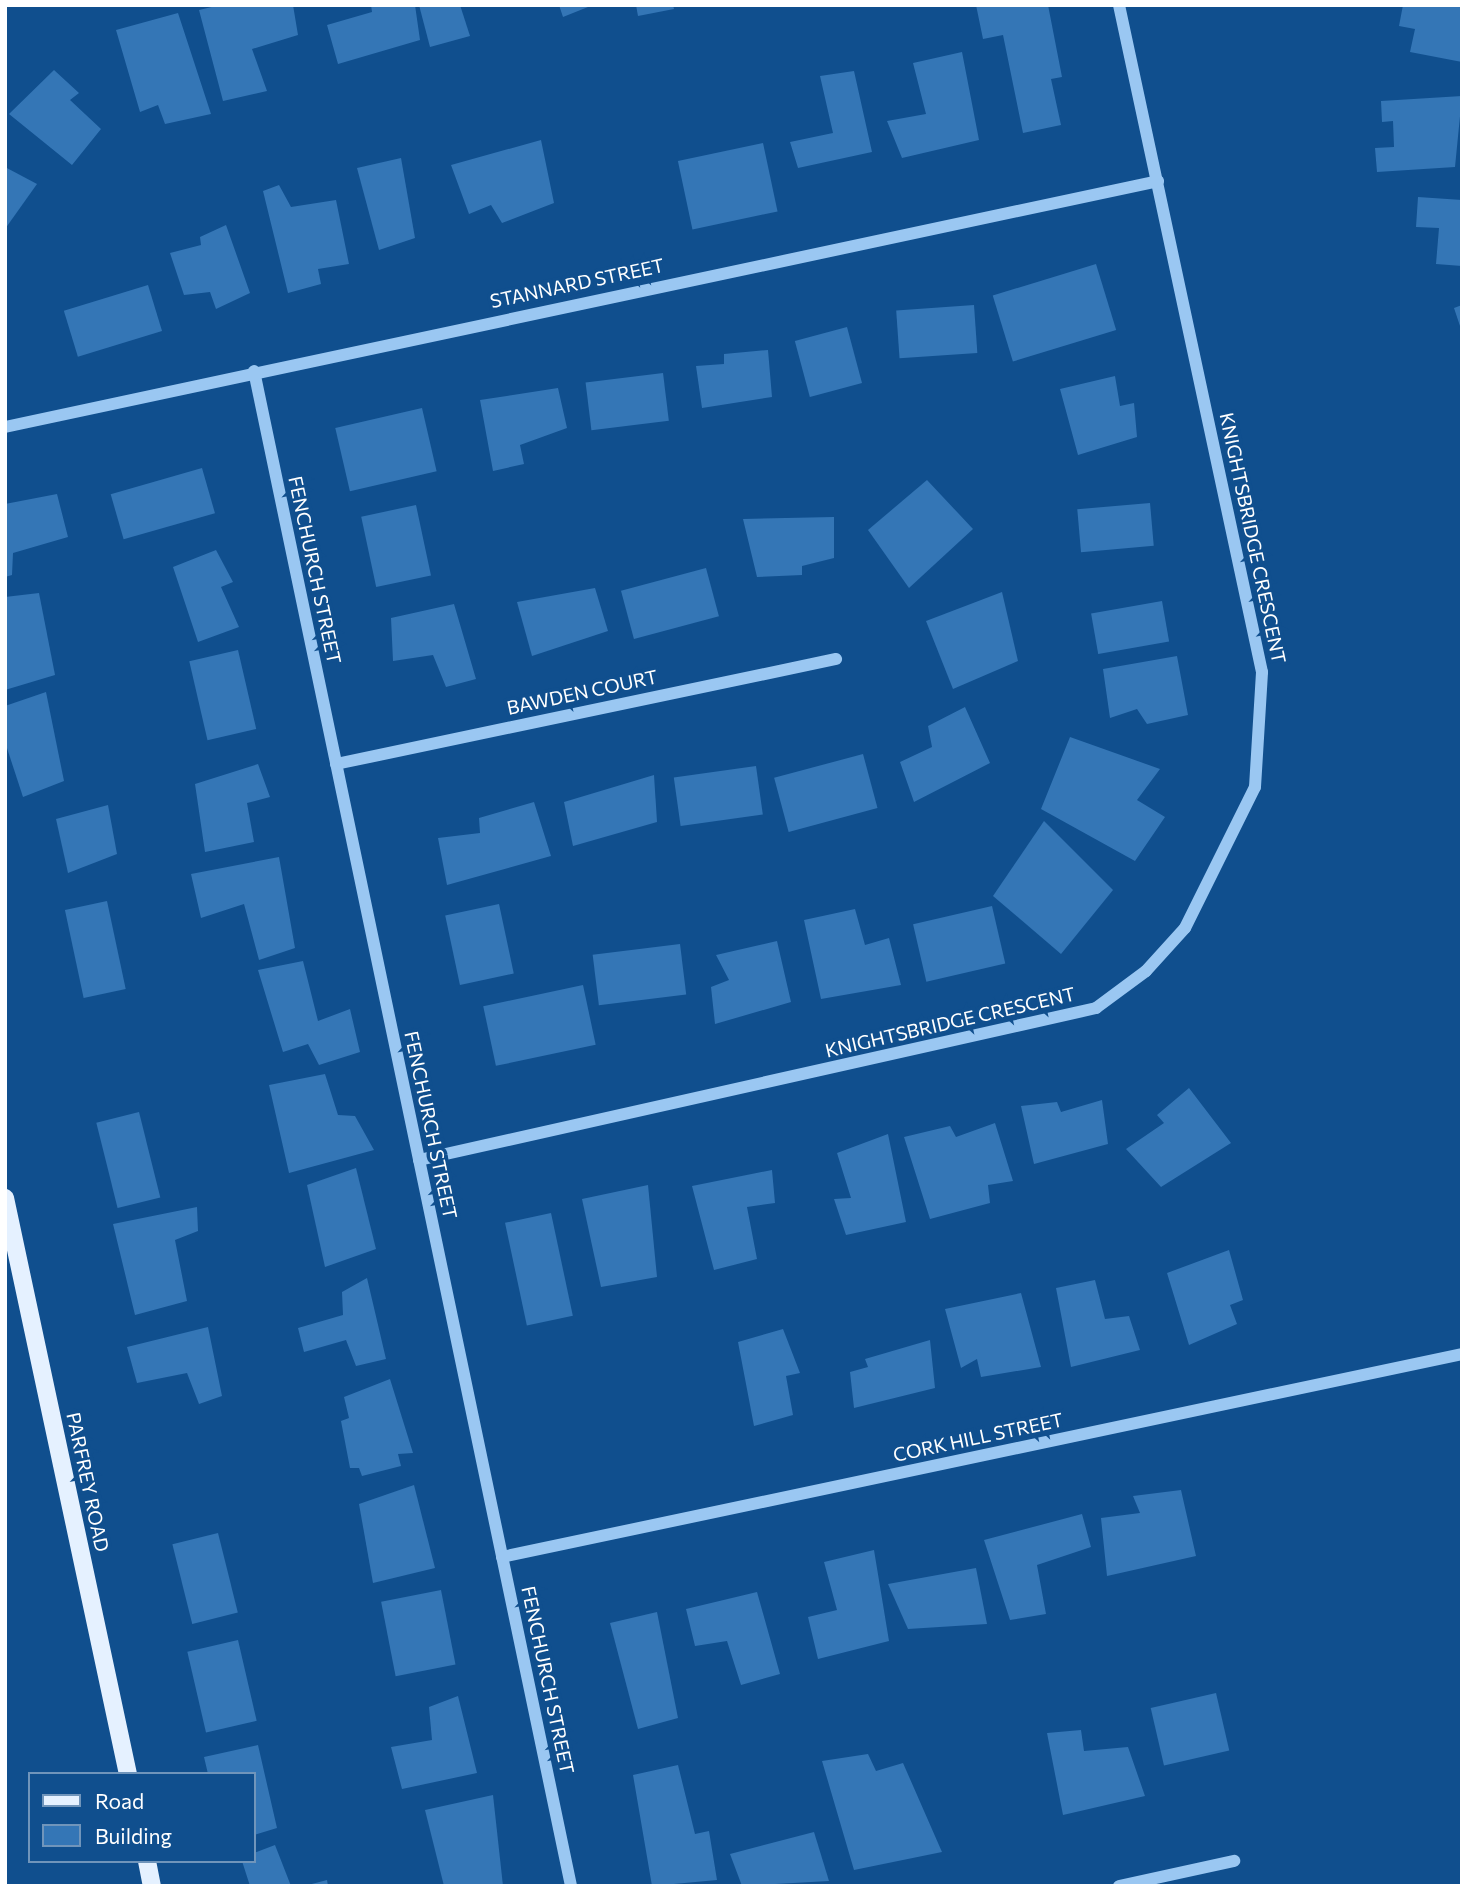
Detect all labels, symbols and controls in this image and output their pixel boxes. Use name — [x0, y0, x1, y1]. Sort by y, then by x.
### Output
street label: STANNARD STREET — [488, 253, 666, 313]
street label: KNIGHTSBRIDGE CRESCENT — [1215, 410, 1291, 666]
street label: FENCHURCH STREET — [284, 474, 346, 666]
street label: BAWDEN COURT — [505, 665, 659, 719]
street label: KNIGHTSBRIDGE CRESCENT — [823, 982, 1077, 1062]
street label: FENCHURCH STREET — [400, 1029, 462, 1221]
street label: CORK HILL STREET — [891, 1408, 1065, 1466]
street label: PARFREY ROAD — [62, 1410, 114, 1554]
street label: FENCHURCH STREET — [517, 1584, 579, 1776]
legend — [28, 1772, 256, 1863]
text: Road — [95, 1788, 144, 1813]
text: Building — [95, 1823, 172, 1848]

